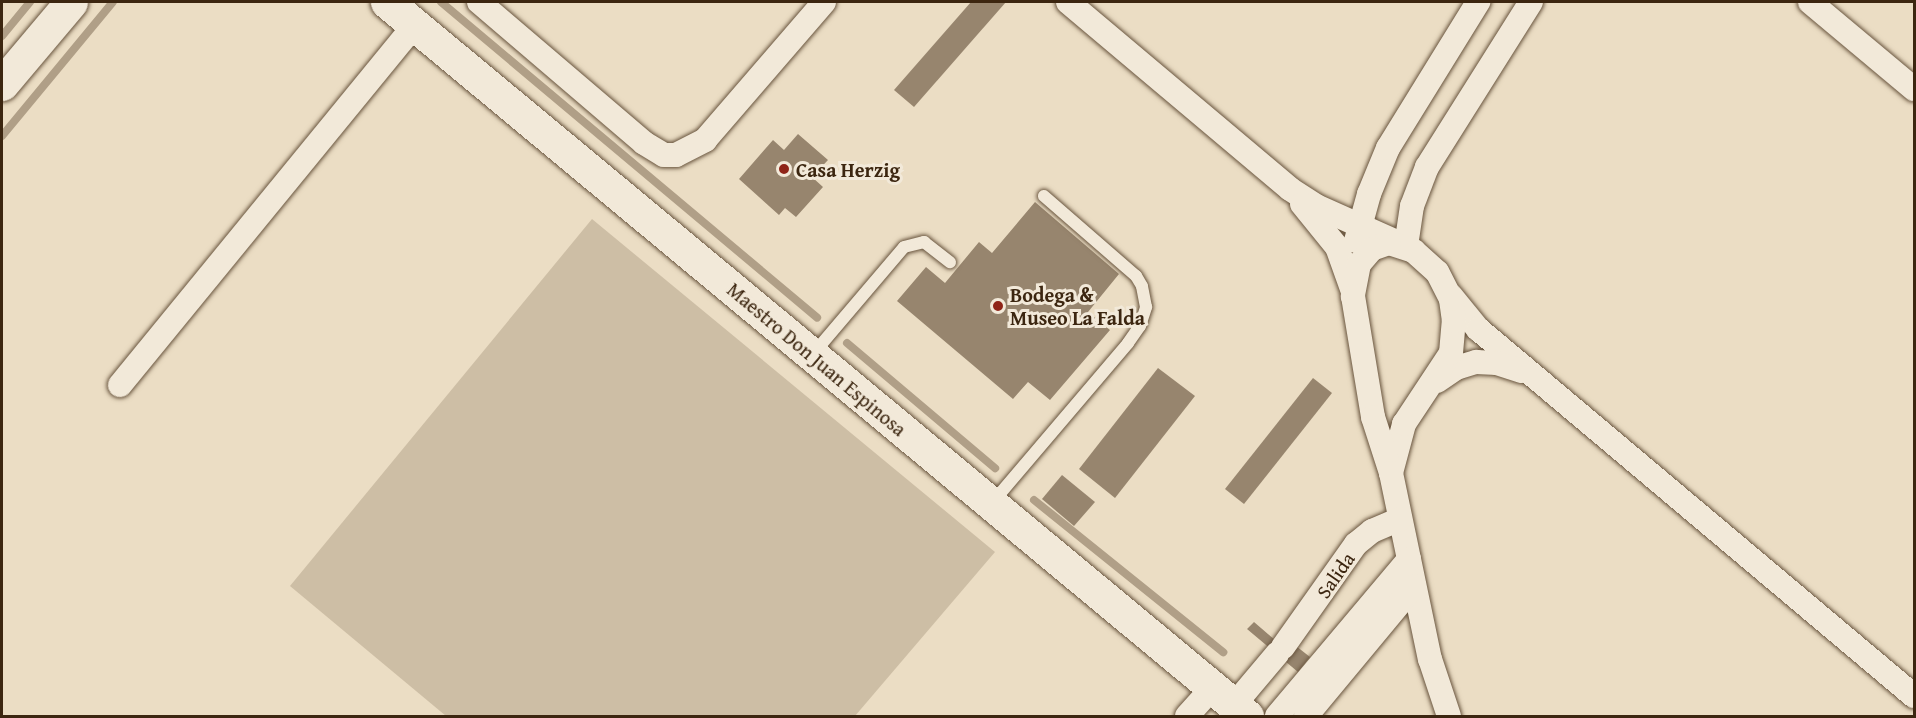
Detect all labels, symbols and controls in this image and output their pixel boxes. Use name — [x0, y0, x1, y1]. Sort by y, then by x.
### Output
place label: Casa Herzig — [796, 157, 900, 181]
marker: Casa Herzig — [777, 162, 791, 176]
street label: Maestro Don Juan Espinosa — [723, 277, 911, 441]
place label: Bodega & Museo La Falda — [1010, 282, 1145, 329]
marker: Bodega & Museo La Falda — [991, 299, 1005, 313]
street label: Salida — [1311, 547, 1359, 603]

